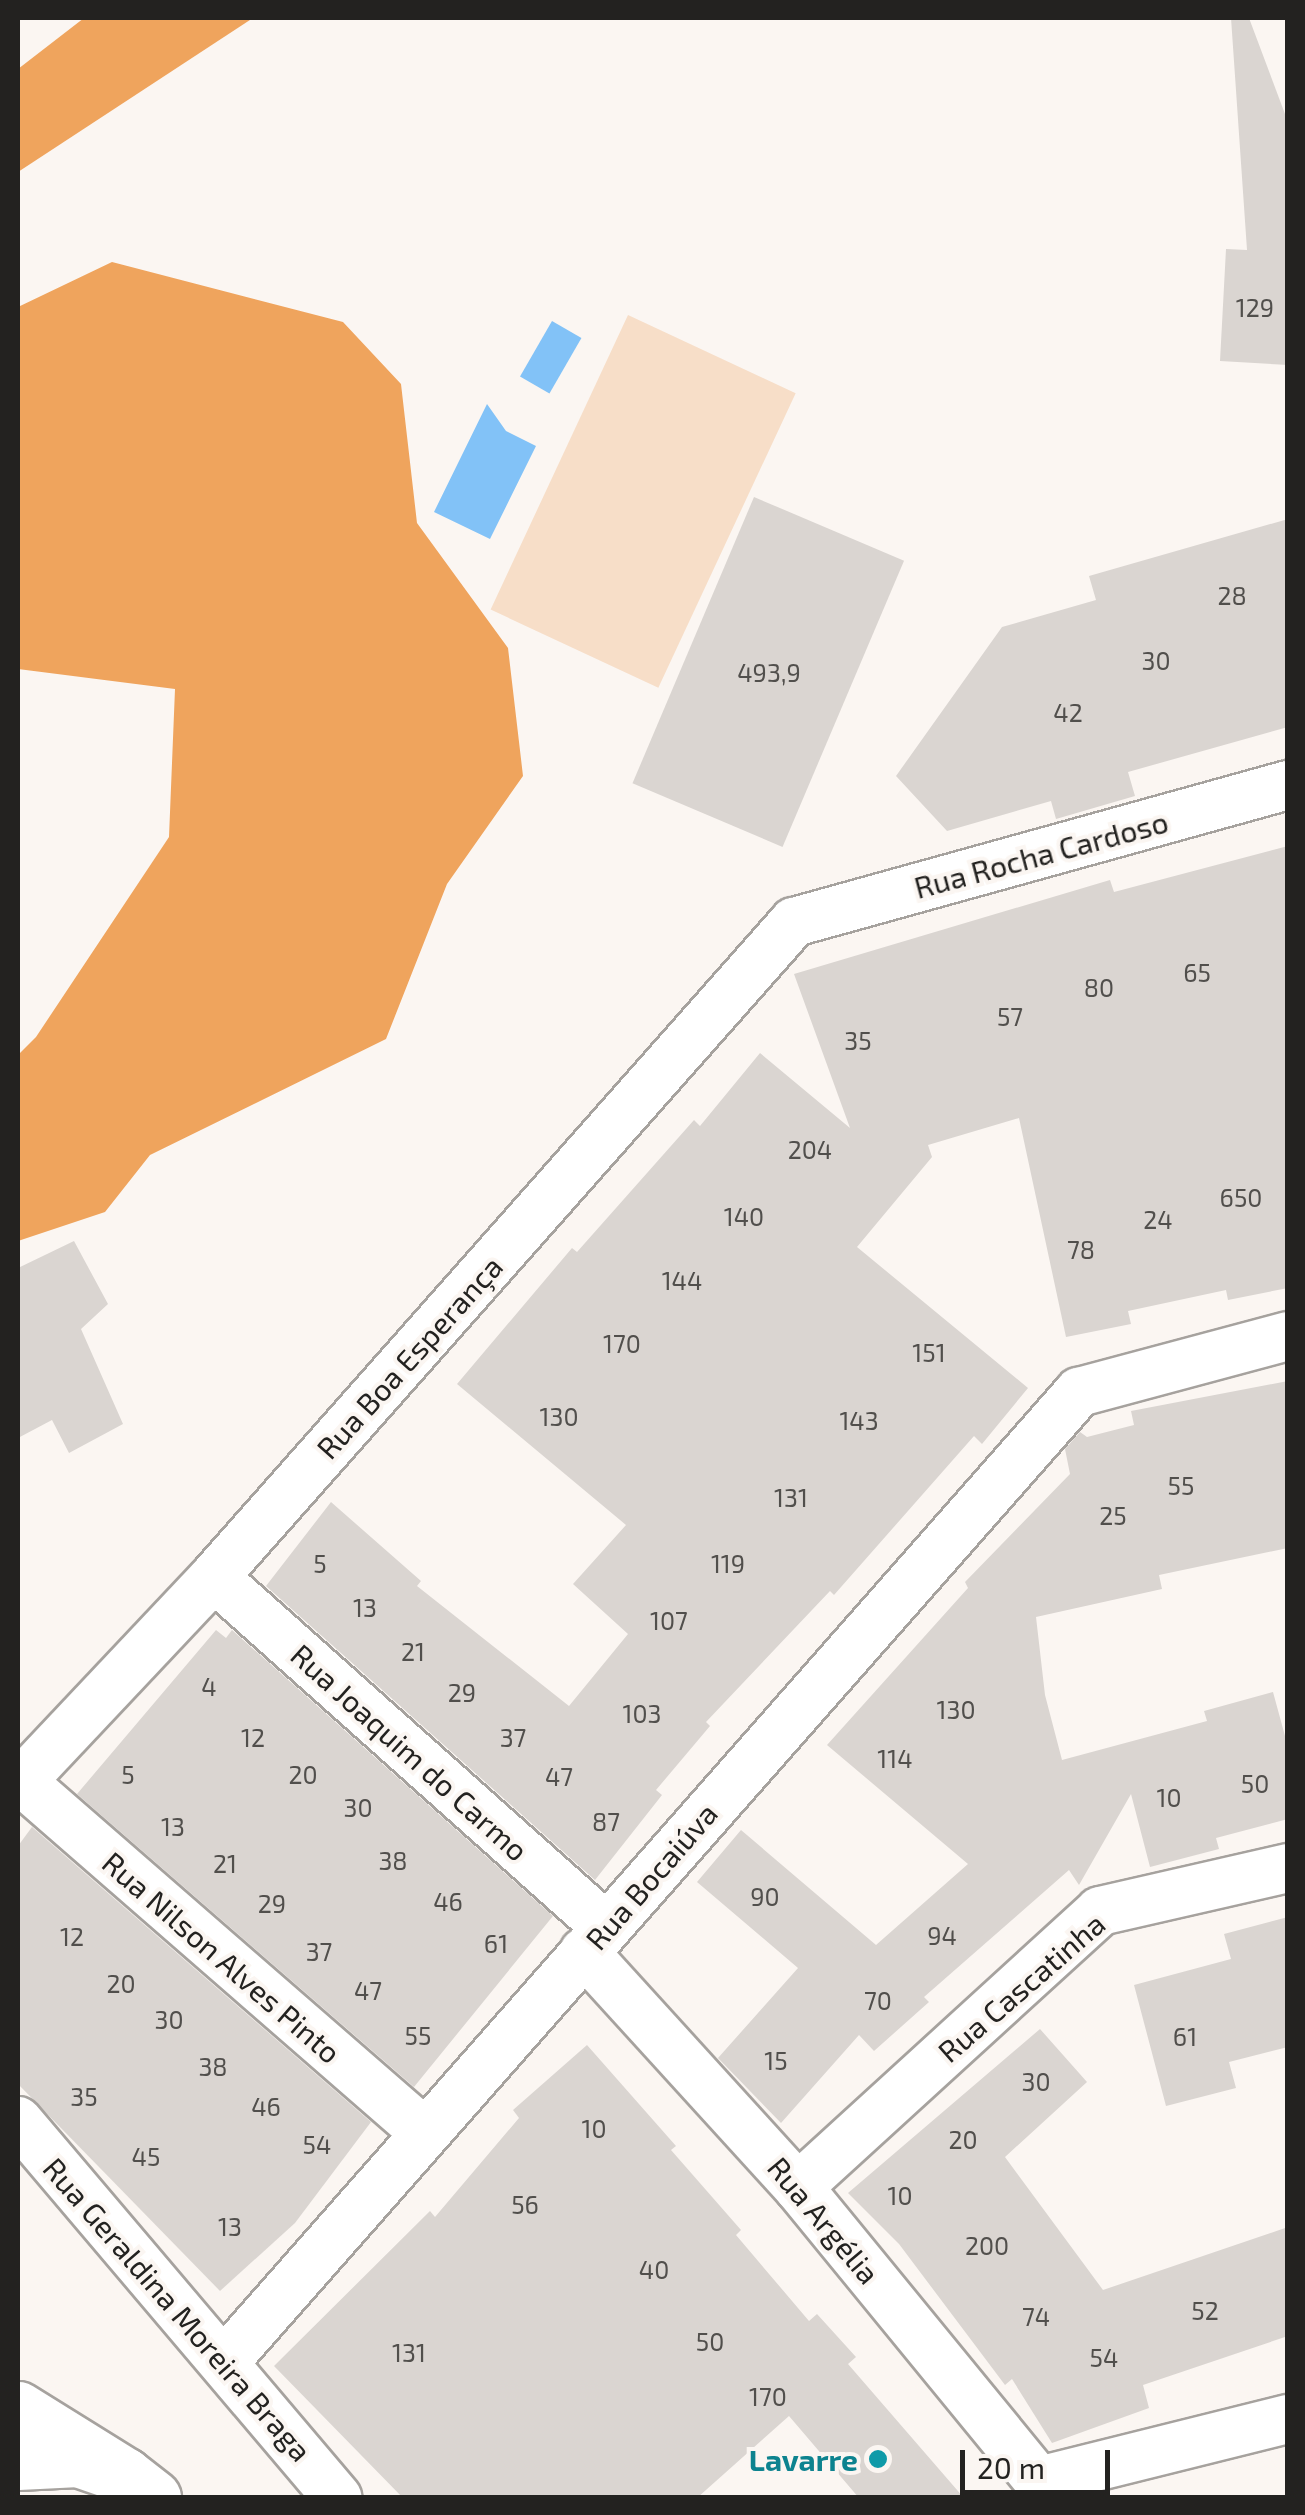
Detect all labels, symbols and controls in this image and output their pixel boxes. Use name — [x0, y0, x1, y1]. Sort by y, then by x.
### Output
house number: 129 — [1236, 292, 1274, 322]
house number: 28 — [1217, 580, 1247, 610]
house number: 30 — [1142, 645, 1170, 675]
house number: 493,9 — [737, 657, 801, 687]
house number: 42 — [1053, 697, 1083, 727]
street label: Rua Rocha Cardoso — [910, 803, 1172, 905]
house number: 65 — [1183, 957, 1211, 987]
house number: 80 — [1084, 972, 1114, 1002]
house number: 57 — [997, 1001, 1023, 1031]
house number: 35 — [844, 1025, 872, 1055]
house number: 204 — [788, 1134, 832, 1164]
house number: 650 — [1220, 1182, 1262, 1212]
house number: 140 — [724, 1201, 764, 1231]
house number: 24 — [1143, 1204, 1173, 1234]
house number: 78 — [1067, 1234, 1095, 1264]
street label: Rua Boa Esperança — [309, 1248, 509, 1466]
house number: 144 — [662, 1265, 702, 1295]
house number: 170 — [603, 1328, 641, 1358]
house number: 151 — [912, 1337, 946, 1367]
house number: 130 — [540, 1401, 578, 1431]
house number: 143 — [839, 1405, 879, 1435]
house number: 55 — [1168, 1470, 1194, 1500]
house number: 131 — [774, 1482, 808, 1512]
house number: 25 — [1099, 1500, 1127, 1530]
house number: 5 — [313, 1548, 327, 1578]
house number: 119 — [711, 1548, 745, 1578]
house number: 13 — [353, 1592, 377, 1622]
house number: 107 — [650, 1605, 688, 1635]
street label: Rua Joaquim do Carmo — [284, 1636, 536, 1868]
house number: 21 — [401, 1636, 425, 1666]
house number: 4 — [201, 1671, 217, 1701]
house number: 29 — [448, 1677, 476, 1707]
house number: 130 — [937, 1694, 975, 1724]
house number: 103 — [623, 1698, 661, 1728]
house number: 12 — [241, 1722, 265, 1752]
house number: 37 — [500, 1722, 526, 1752]
house number: 114 — [877, 1743, 913, 1773]
house number: 5 — [121, 1759, 135, 1789]
house number: 20 — [288, 1759, 318, 1789]
house number: 47 — [545, 1761, 573, 1791]
house number: 50 — [1241, 1768, 1269, 1798]
house number: 10 — [1156, 1782, 1182, 1812]
house number: 30 — [344, 1792, 372, 1822]
street label: Rua Bocaiúva — [578, 1795, 724, 1957]
house number: 87 — [592, 1806, 620, 1836]
house number: 13 — [161, 1811, 185, 1841]
street label: Rua Nilson Alves Pinto — [95, 1844, 349, 2070]
house number: 38 — [378, 1845, 408, 1875]
house number: 21 — [213, 1848, 237, 1878]
house number: 90 — [750, 1881, 780, 1911]
house number: 46 — [433, 1886, 463, 1916]
house number: 29 — [258, 1888, 286, 1918]
street label: Rua Cascatinha — [930, 1905, 1112, 2069]
house number: 94 — [927, 1920, 957, 1950]
house number: 12 — [60, 1921, 84, 1951]
house number: 61 — [484, 1928, 508, 1958]
house number: 37 — [306, 1936, 332, 1966]
house number: 20 — [106, 1968, 136, 1998]
house number: 47 — [354, 1975, 382, 2005]
house number: 70 — [864, 1985, 892, 2015]
house number: 30 — [155, 2004, 183, 2034]
house number: 55 — [405, 2020, 431, 2050]
house number: 61 — [1173, 2021, 1197, 2051]
house number: 15 — [764, 2045, 788, 2075]
house number: 38 — [198, 2051, 228, 2081]
house number: 30 — [1022, 2066, 1050, 2096]
house number: 35 — [70, 2081, 98, 2111]
house number: 46 — [251, 2091, 281, 2121]
house number: 10 — [581, 2113, 607, 2143]
house number: 20 — [948, 2124, 978, 2154]
house number: 54 — [303, 2129, 331, 2159]
house number: 45 — [132, 2141, 160, 2171]
street label: Rua Argélia — [760, 2149, 888, 2291]
street label: Rua Geraldina Moreira Braga — [36, 2150, 320, 2468]
house number: 10 — [887, 2180, 913, 2210]
house number: 56 — [511, 2189, 539, 2219]
house number: 13 — [218, 2211, 242, 2241]
house number: 200 — [965, 2230, 1009, 2260]
house number: 40 — [639, 2254, 669, 2284]
house number: 52 — [1191, 2295, 1219, 2325]
house number: 74 — [1022, 2301, 1050, 2331]
house number: 50 — [696, 2326, 724, 2356]
house number: 131 — [392, 2337, 426, 2367]
house number: 54 — [1090, 2342, 1118, 2372]
house number: 170 — [749, 2381, 787, 2411]
scale bar — [965, 2430, 1115, 2492]
place label: Lavarre — [749, 2441, 858, 2477]
marker: Lavarre — [867, 2448, 889, 2470]
text: 20 m — [977, 2449, 1045, 2485]

